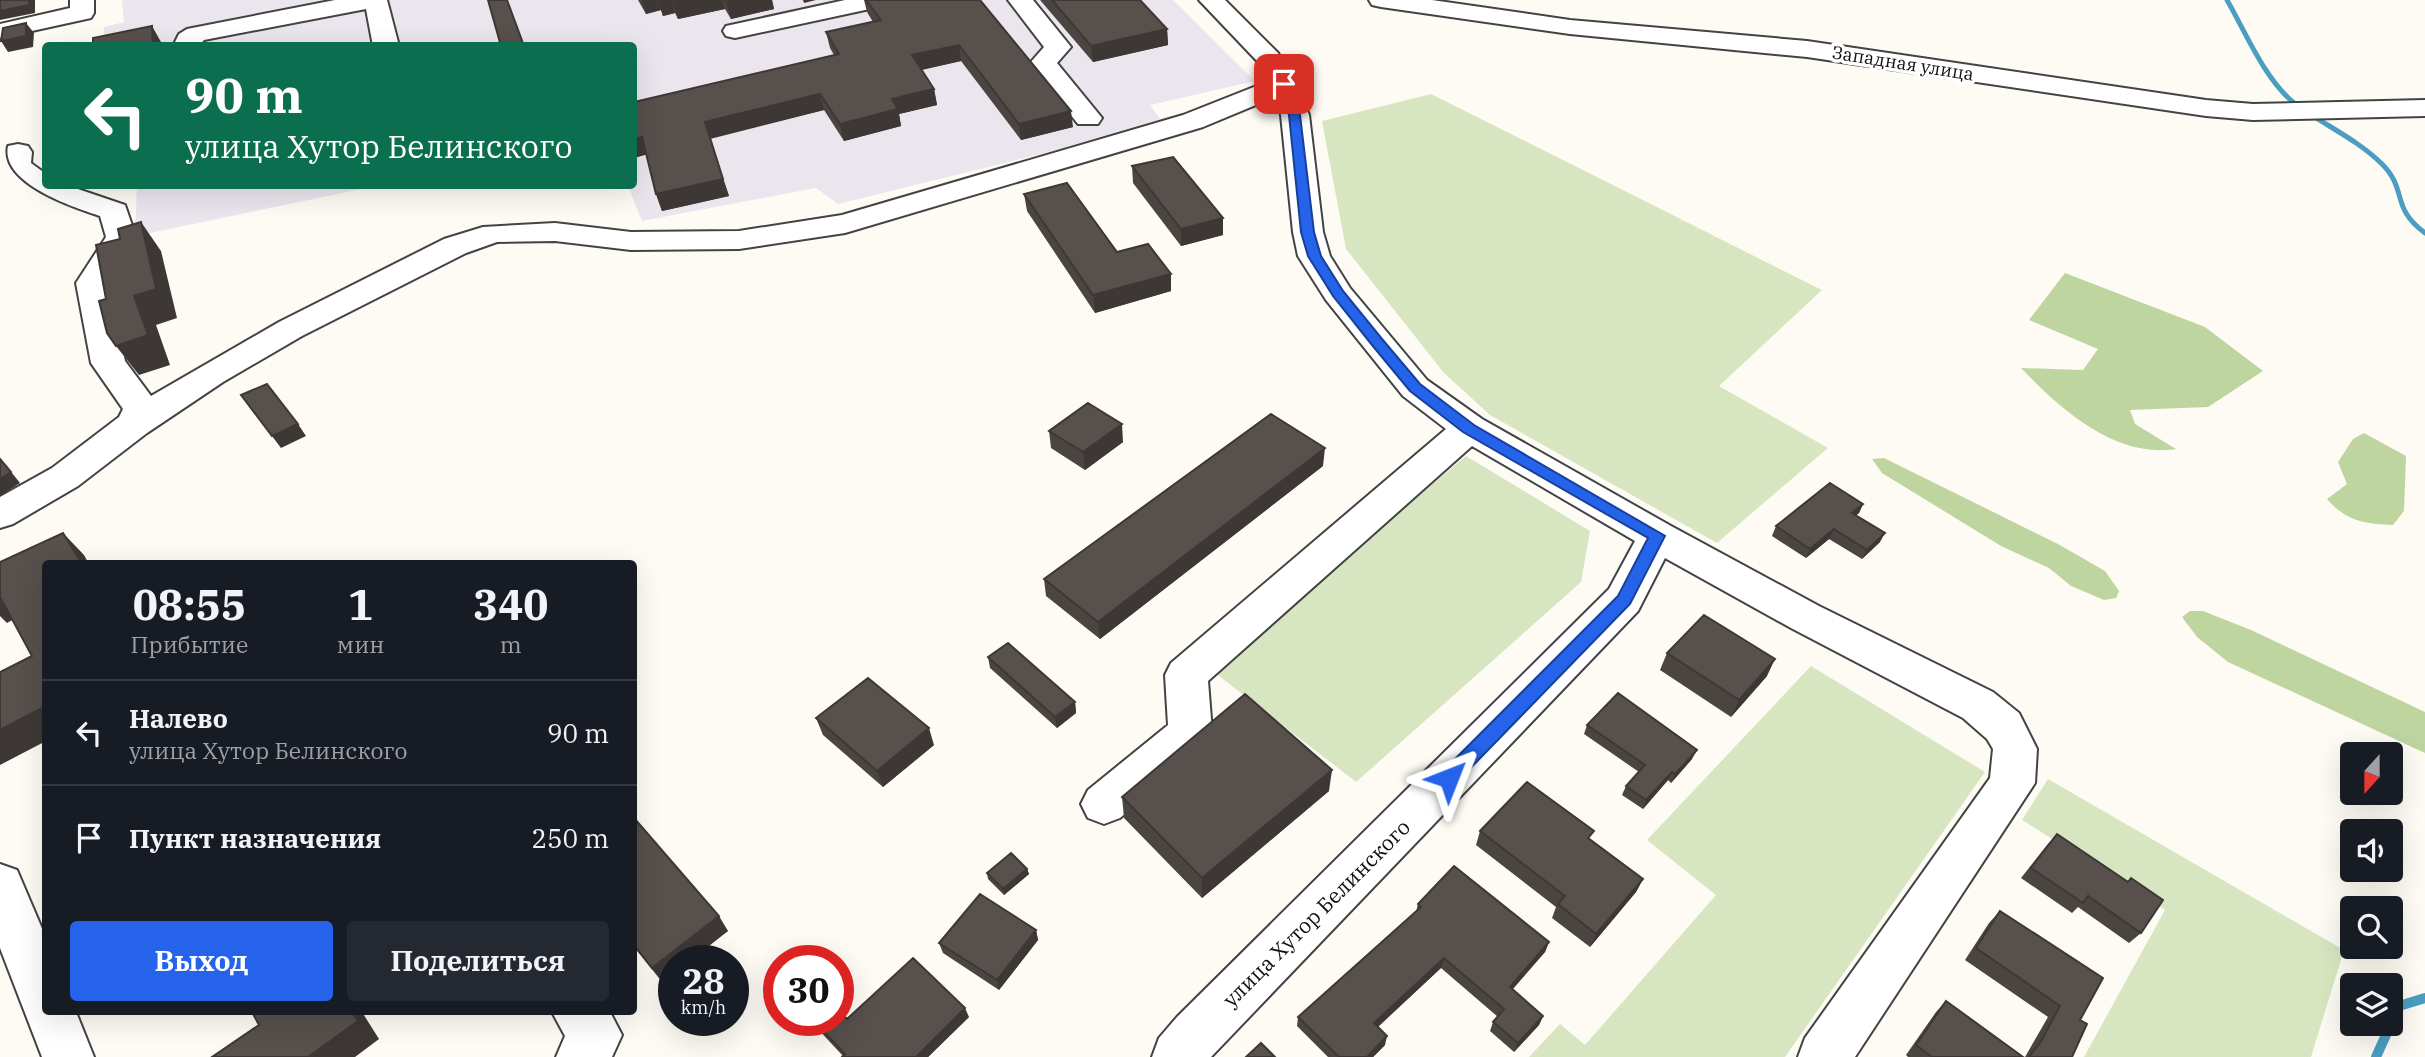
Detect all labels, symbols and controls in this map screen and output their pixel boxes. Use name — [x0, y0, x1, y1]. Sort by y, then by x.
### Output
street label: Западная улица — [1830, 40, 1976, 86]
pin — [1254, 54, 1314, 114]
text: 90 m — [185, 63, 303, 126]
icon: arrive — [1265, 65, 1303, 103]
icon: left — [70, 70, 161, 161]
text: улица Хутор Белинского — [185, 125, 573, 167]
text: 08:55 — [133, 577, 246, 632]
text: 1 — [348, 577, 373, 632]
text: 340 — [473, 577, 549, 632]
text: Прибытие — [130, 629, 248, 659]
text: мин — [337, 629, 385, 659]
text: m — [500, 629, 522, 659]
text: Налево — [129, 701, 228, 735]
icon: left — [70, 714, 108, 752]
text: 90 m — [547, 716, 609, 750]
text: улица Хутор Белинского — [129, 735, 408, 765]
position arrow — [1412, 741, 1486, 815]
north arrow — [2340, 742, 2403, 805]
map controls — [2340, 742, 2403, 1036]
street label: улица Хутор Белинского — [1216, 813, 1416, 1013]
icon: arrive — [70, 819, 108, 857]
button: sound — [2340, 819, 2403, 882]
text: Пункт назначения — [129, 821, 381, 855]
text: 250 m — [531, 821, 609, 855]
button: search — [2340, 896, 2403, 959]
button: Выход — [70, 921, 333, 1001]
button: Поделиться — [347, 921, 609, 1001]
speed limit sign: 30 — [763, 945, 854, 1036]
text: 28 — [682, 958, 725, 1004]
button: layers — [2340, 973, 2403, 1036]
text: km/h — [681, 996, 726, 1019]

